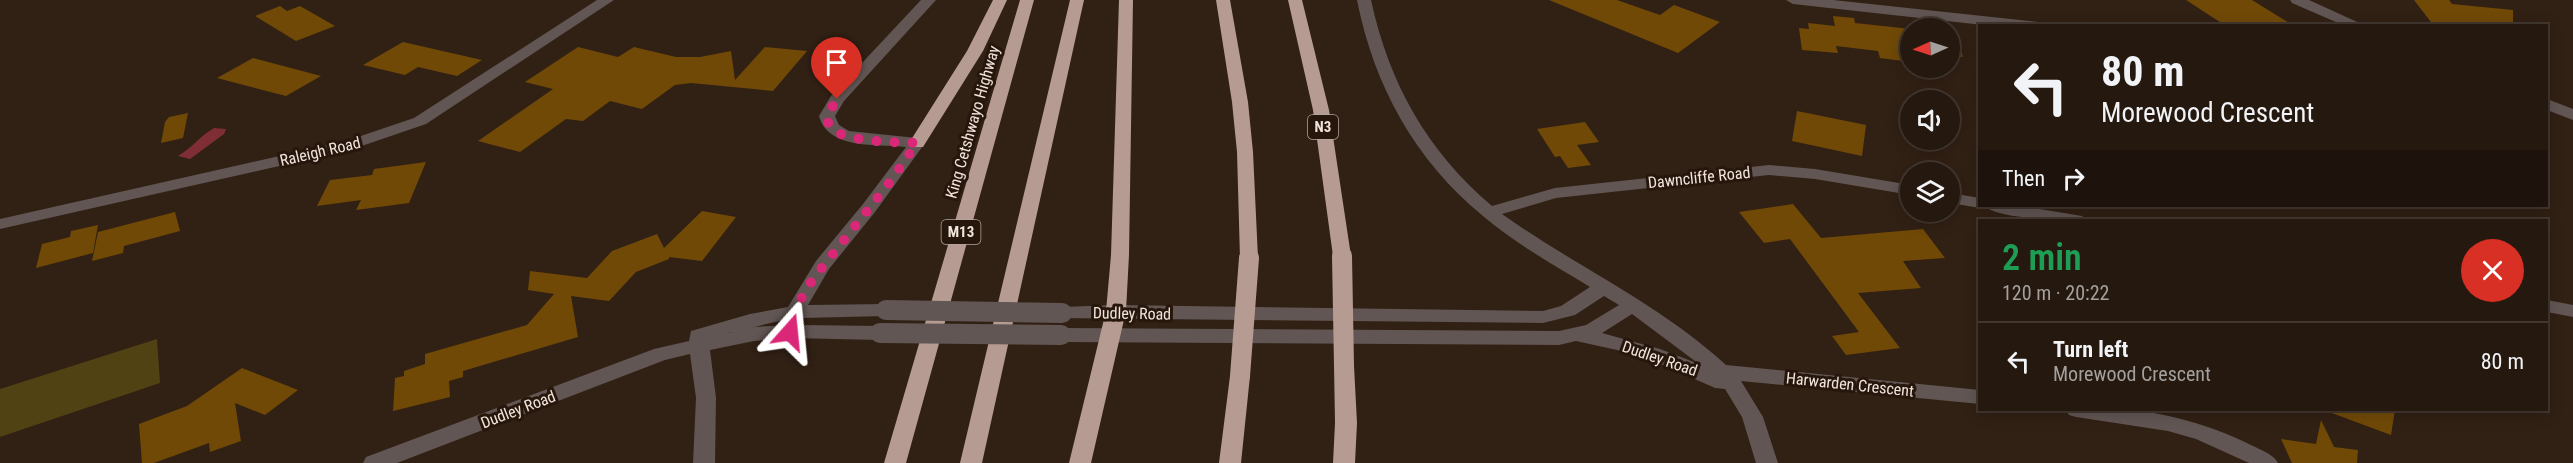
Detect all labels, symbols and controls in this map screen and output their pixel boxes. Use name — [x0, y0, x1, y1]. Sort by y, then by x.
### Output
north arrow — [1900, 18, 1960, 78]
map controls — [1900, 18, 1960, 222]
pin — [811, 37, 862, 99]
street label: King Cetshwayo Highway — [942, 43, 1003, 201]
icon: arrive — [820, 46, 853, 79]
text: 80 m — [2101, 47, 2184, 96]
icon: left — [2002, 48, 2080, 126]
button: sound — [1900, 90, 1960, 150]
text: Morewood Crescent — [2101, 97, 2314, 129]
road number: N3 — [1308, 115, 1338, 139]
street label: Raleigh Road — [278, 133, 362, 170]
button: layers — [1900, 162, 1960, 222]
icon: right — [2057, 162, 2090, 195]
street label: Dawncliffe Road — [1647, 163, 1751, 192]
text: Then — [2002, 166, 2045, 191]
road number: M13 — [942, 220, 980, 244]
text: 2 min — [2002, 237, 2082, 279]
button: close — [2461, 239, 2524, 302]
text: 120 m · 20:22 — [2002, 281, 2109, 305]
position arrow — [758, 300, 822, 364]
street label: Dudley Road — [1093, 303, 1171, 324]
street label: Dudley Road — [1620, 337, 1700, 380]
text: Turn left — [2053, 337, 2128, 362]
icon: left — [2002, 345, 2035, 378]
text: 80 m — [2481, 349, 2524, 374]
text: Morewood Crescent — [2053, 362, 2211, 386]
street label: Harwarden Crescent — [1785, 368, 1915, 401]
street label: Dudley Road — [478, 387, 558, 432]

